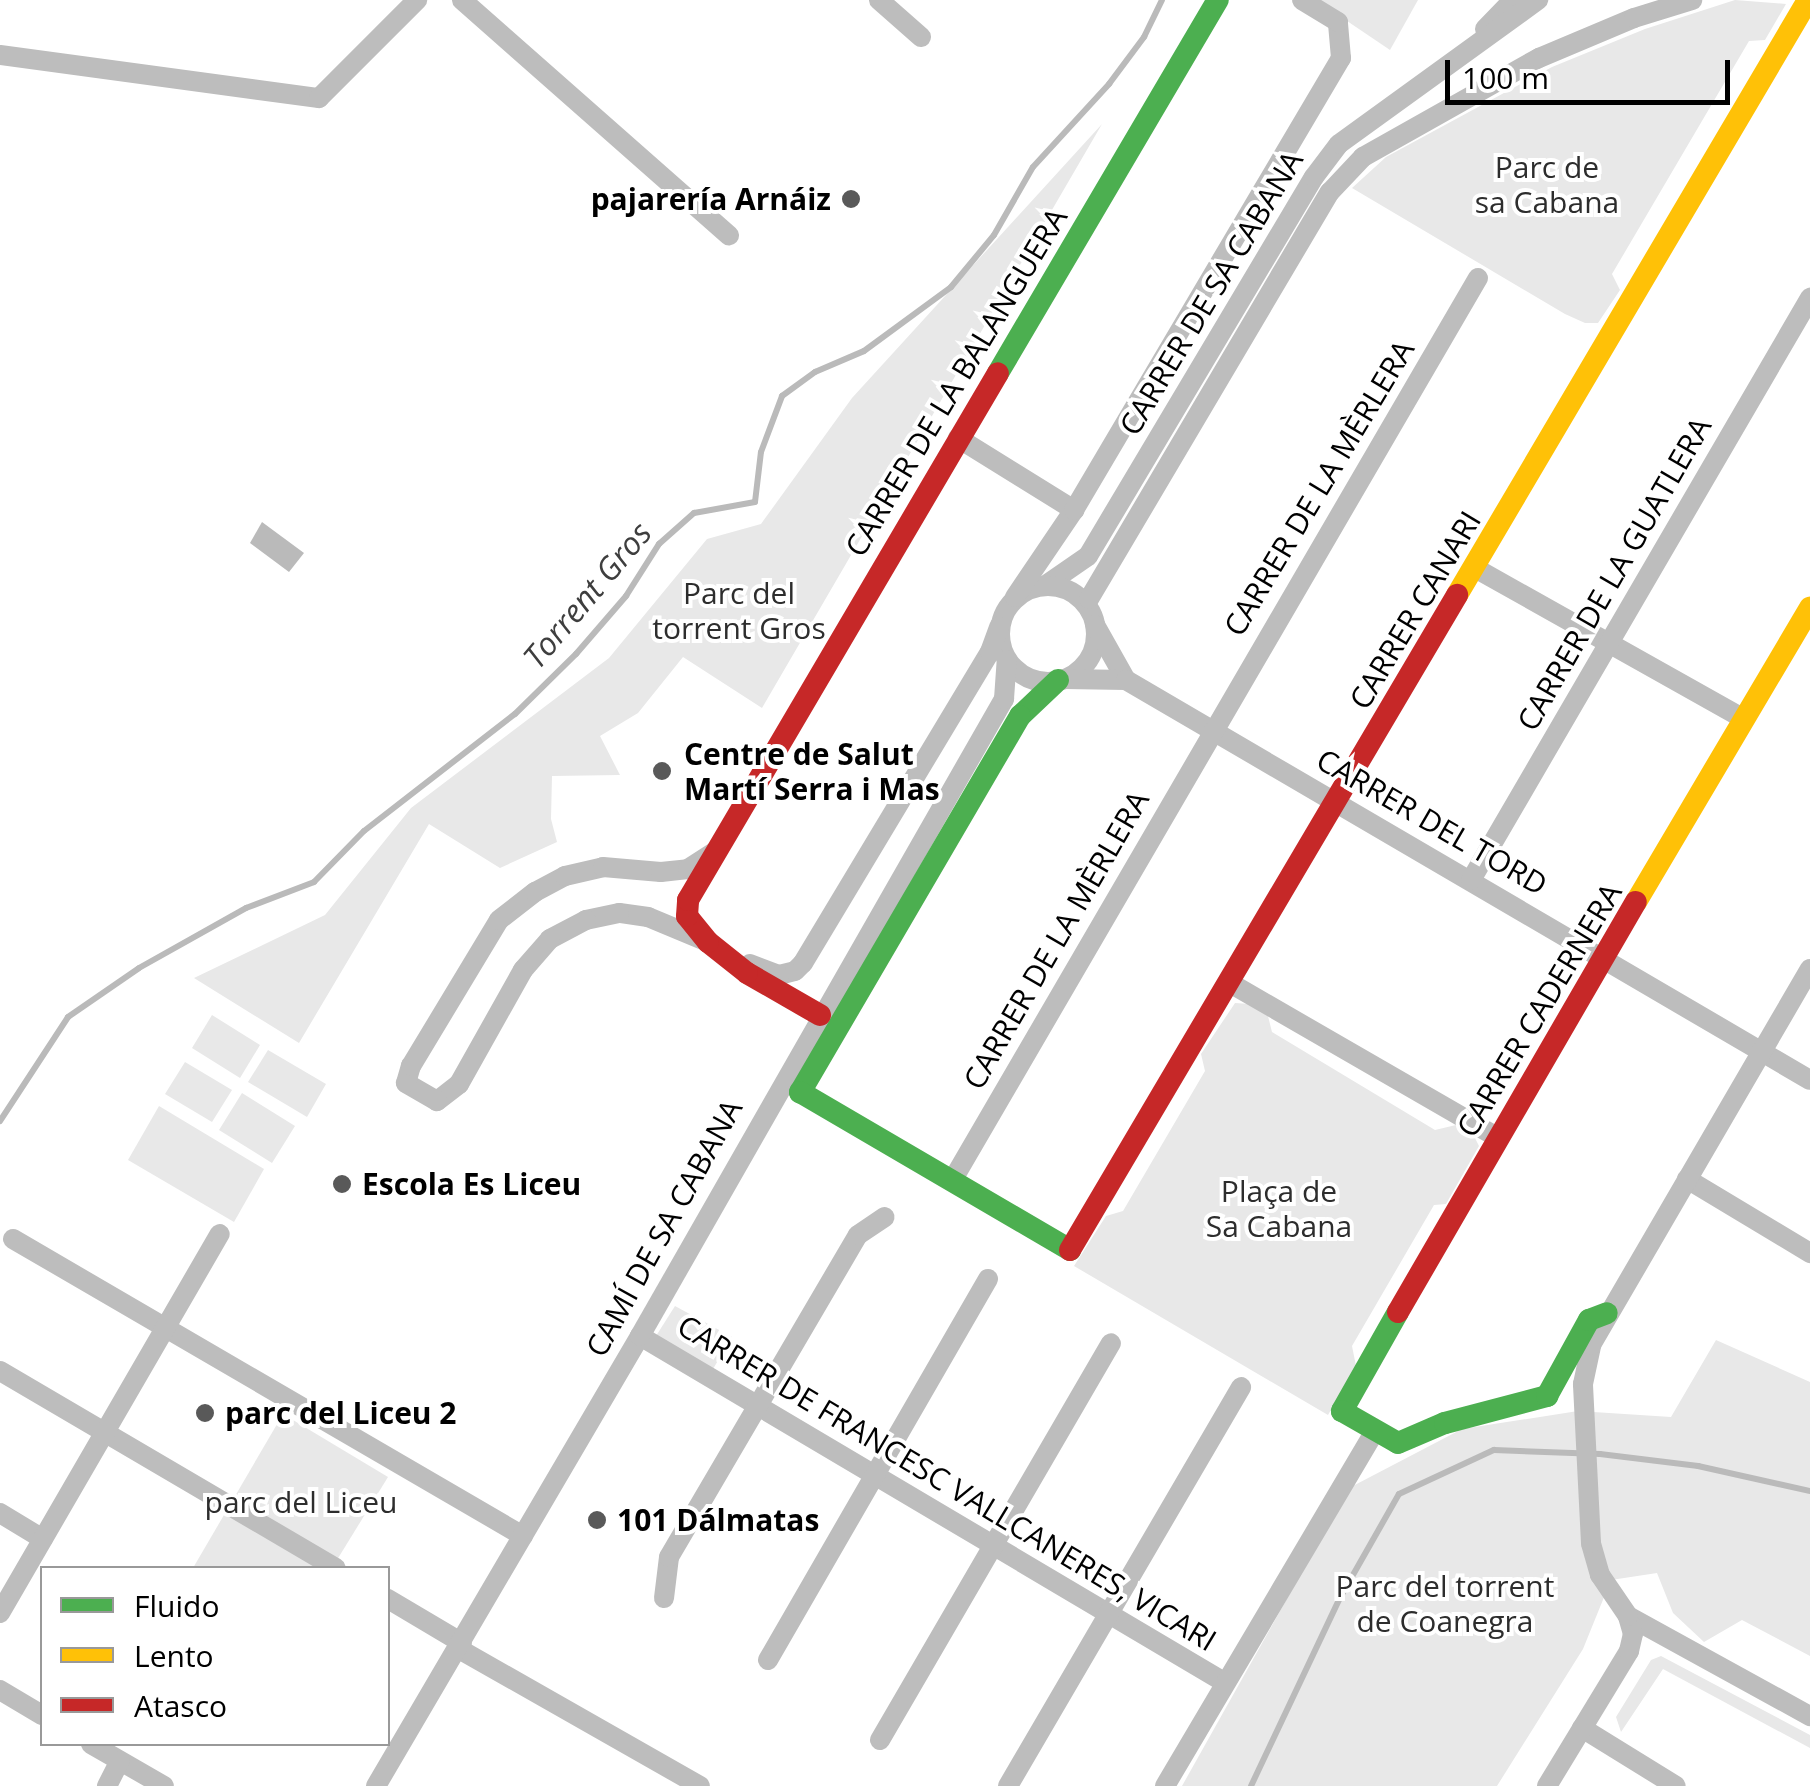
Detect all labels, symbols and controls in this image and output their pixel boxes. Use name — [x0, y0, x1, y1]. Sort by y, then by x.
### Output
scale bar — [1450, 40, 1735, 102]
text: 100 m — [1462, 57, 1549, 98]
street label: CARRER DE SA CABANA — [1112, 144, 1310, 442]
park label: Parc de sa Cabana — [1475, 149, 1619, 220]
place label: pajarería Arnáiz — [591, 181, 831, 217]
marker: pajarería Arnáiz — [840, 188, 862, 210]
street label: CARRER DE LA BALANGUERA — [838, 201, 1074, 563]
street label: CARRER DE LA MÈRLERA — [1216, 334, 1422, 642]
street label: CARRER DE LA GUATLERA — [1510, 411, 1718, 737]
street label: CARRER CANARI — [1342, 505, 1488, 715]
water label: Torrent Gros — [515, 514, 659, 676]
park label: Parc del torrent Gros — [652, 575, 826, 646]
place label: Centre de Salut Martí Serra i Mas — [684, 736, 940, 806]
street label: CARRER DEL TORD — [1310, 741, 1554, 903]
marker: Centre de Salut Martí Serra i Mas — [649, 758, 675, 784]
street label: CARRER DE LA MÈRLERA — [956, 784, 1156, 1096]
street label: CARRER CADERNERA — [1449, 877, 1629, 1143]
street label: CAMÍ DE SA CABANA — [578, 1093, 750, 1363]
place label: Escola Es Liceu — [362, 1166, 581, 1202]
marker: Escola Es Liceu — [331, 1173, 353, 1195]
park label: Plaça de Sa Cabana — [1206, 1173, 1352, 1244]
street label: CARRER DE FRANCESC VALLCANERES, VICARI — [671, 1307, 1223, 1659]
place label: parc del Liceu 2 — [225, 1395, 457, 1431]
marker: parc del Liceu 2 — [194, 1402, 216, 1424]
park label: parc del Liceu — [205, 1484, 397, 1520]
place label: 101 Dálmatas — [617, 1502, 819, 1538]
marker: 101 Dálmatas — [586, 1509, 608, 1531]
legend — [40, 1566, 390, 1746]
park label: Parc del torrent de Coanegra — [1336, 1568, 1554, 1638]
text: Fluido — [134, 1585, 219, 1626]
text: Lento — [134, 1635, 214, 1676]
text: Atasco — [134, 1685, 227, 1726]

